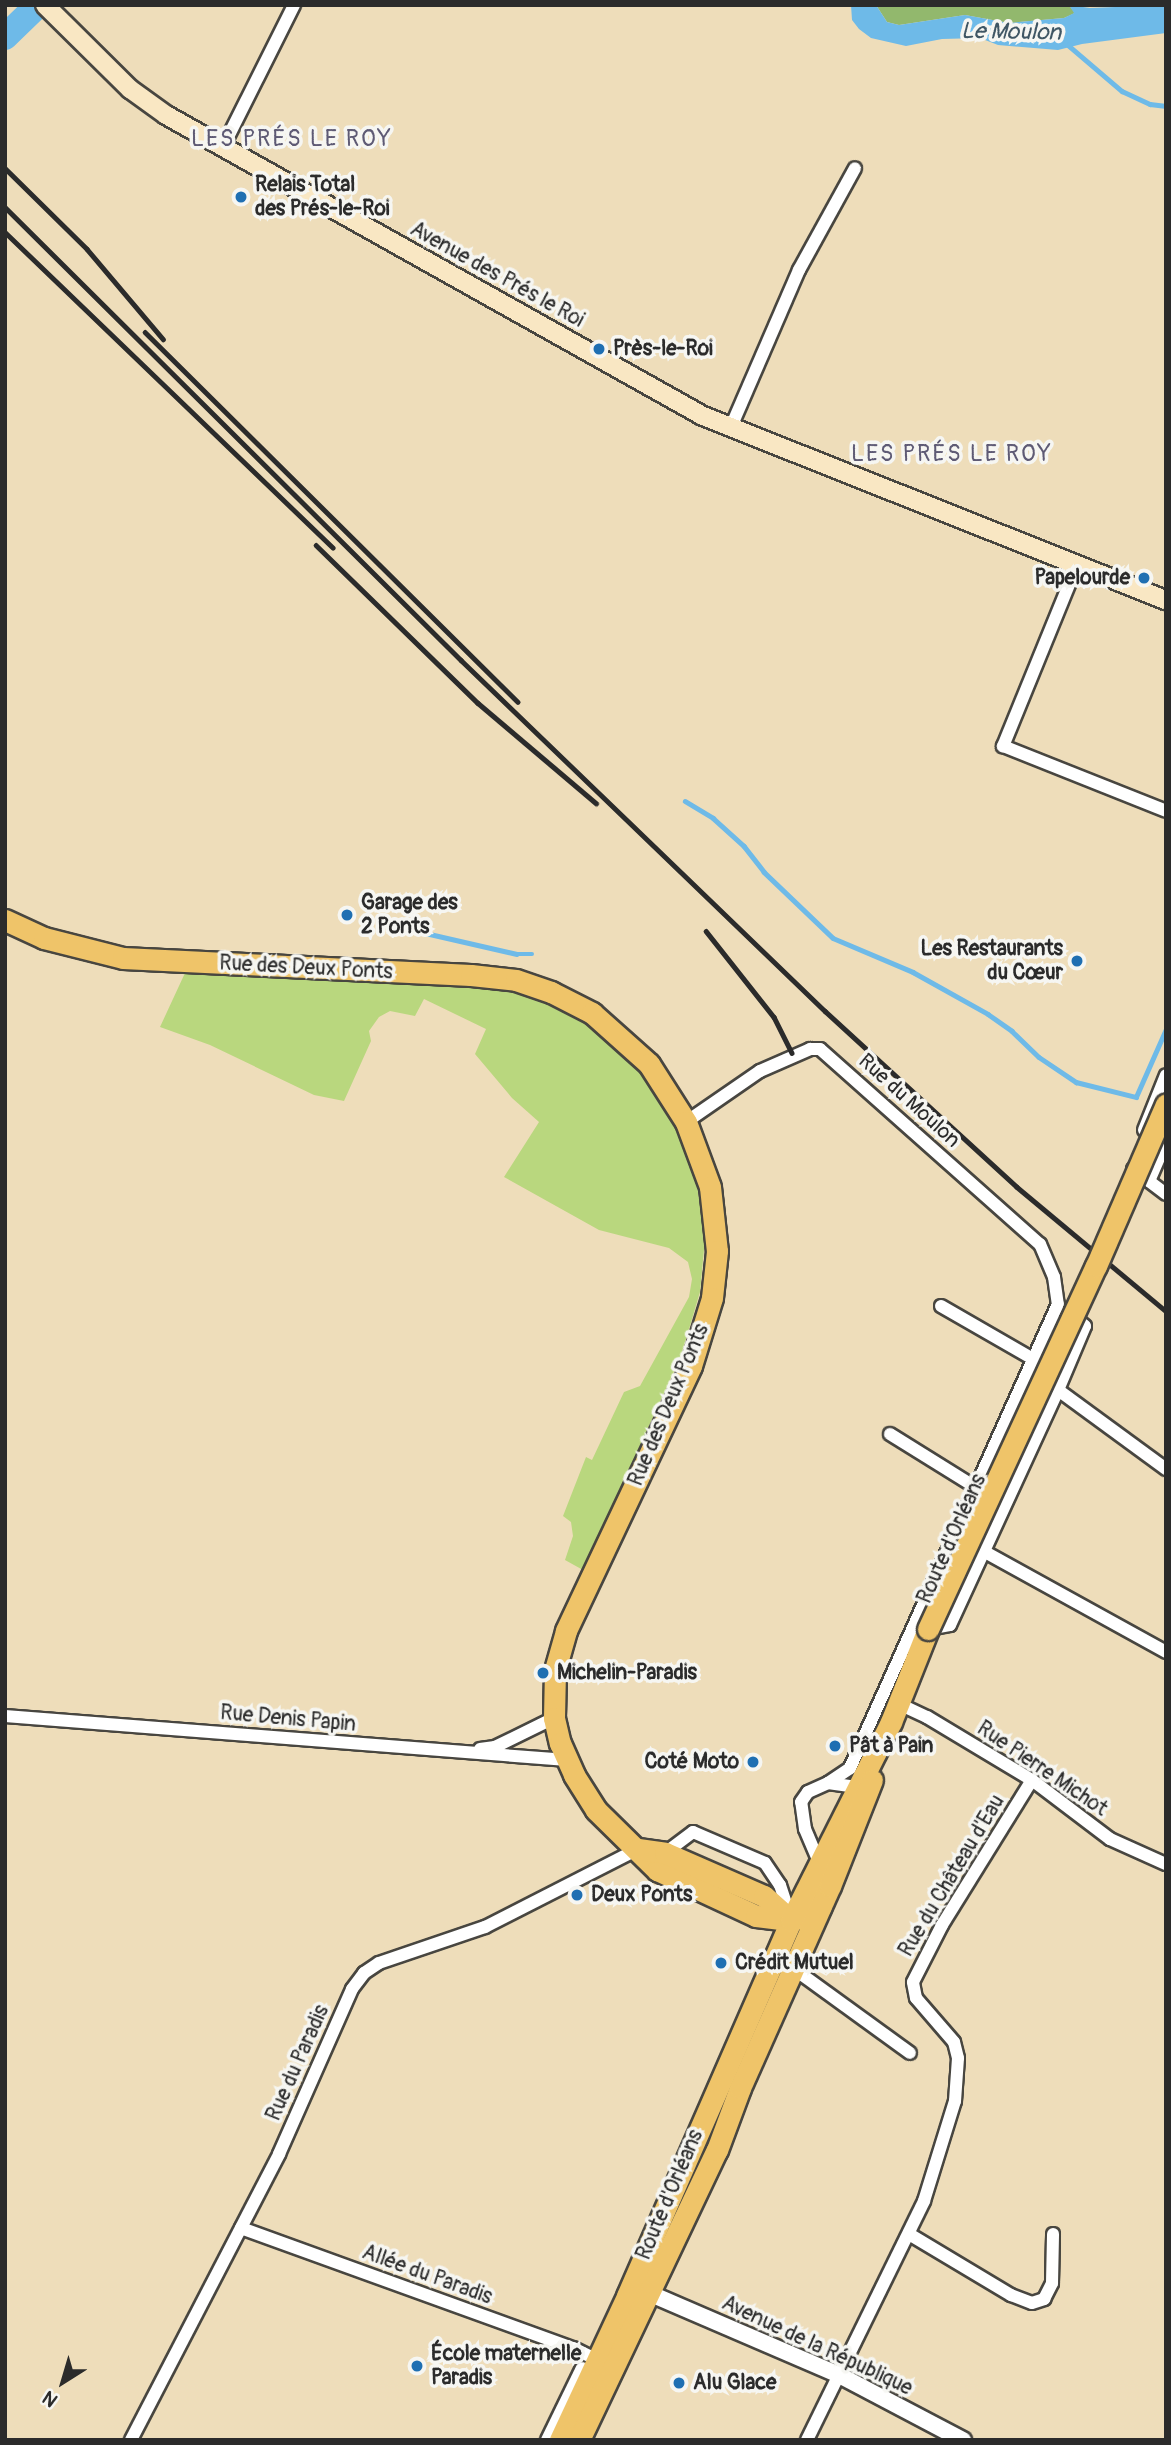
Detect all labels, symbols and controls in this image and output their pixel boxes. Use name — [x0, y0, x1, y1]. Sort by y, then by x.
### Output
water label: Le Moulon — [961, 17, 1061, 47]
district label: LES PRÉS LE ROY — [193, 125, 391, 153]
place label: Relais Total des Prés-le-Roi — [255, 172, 389, 222]
marker: Relais Total des Prés-le-Roi — [233, 189, 249, 205]
street label: Avenue des Prés le Roi — [406, 217, 588, 333]
place label: Près-le-Roi — [613, 336, 713, 362]
marker: Près-le-Roi — [591, 341, 607, 357]
district label: LES PRÉS LE ROY — [853, 440, 1051, 468]
place label: Papelourde — [1034, 565, 1130, 591]
marker: Papelourde — [1136, 570, 1152, 586]
place label: Garage des 2 Ponts — [361, 890, 458, 940]
marker: Garage des 2 Ponts — [339, 907, 355, 923]
place label: Les Restaurants du Cœur — [920, 936, 1063, 986]
street label: Rue des Deux Ponts — [219, 951, 393, 985]
marker: Les Restaurants du Cœur — [1069, 953, 1085, 969]
street label: Rue du Moulon — [853, 1049, 965, 1153]
street label: Rue des Deux Ponts — [623, 1320, 715, 1490]
street label: Route d'Orléans — [912, 1470, 992, 1608]
place label: Michelin-Paradis — [557, 1660, 697, 1686]
marker: Michelin-Paradis — [535, 1665, 551, 1681]
street label: Rue Denis Papin — [219, 1701, 357, 1737]
street label: Rue Pierre Michot — [972, 1716, 1112, 1822]
place label: Pât à Pain — [849, 1733, 933, 1759]
marker: Pât à Pain — [827, 1738, 843, 1754]
place label: Coté Moto — [644, 1749, 739, 1775]
marker: Coté Moto — [745, 1754, 761, 1770]
street label: Rue du Château d'Eau — [894, 1791, 1010, 1961]
place label: Deux Ponts — [591, 1882, 692, 1908]
marker: Deux Ponts — [569, 1887, 585, 1903]
place label: Crédit Mutuel — [735, 1950, 854, 1976]
marker: Crédit Mutuel — [713, 1955, 729, 1971]
street label: Rue du Paradis — [261, 2001, 335, 2125]
street label: Route d'Orléans — [631, 2126, 709, 2264]
street label: Allée du Paradis — [359, 2240, 495, 2310]
street label: Avenue de la République — [718, 2291, 916, 2401]
place label: École maternelle Paradis — [431, 2341, 581, 2391]
north arrow — [28, 2347, 98, 2417]
marker: École maternelle Paradis — [409, 2358, 425, 2374]
place label: Alu Glace — [693, 2370, 776, 2396]
marker: Alu Glace — [671, 2375, 687, 2391]
text: N — [38, 2385, 63, 2412]

